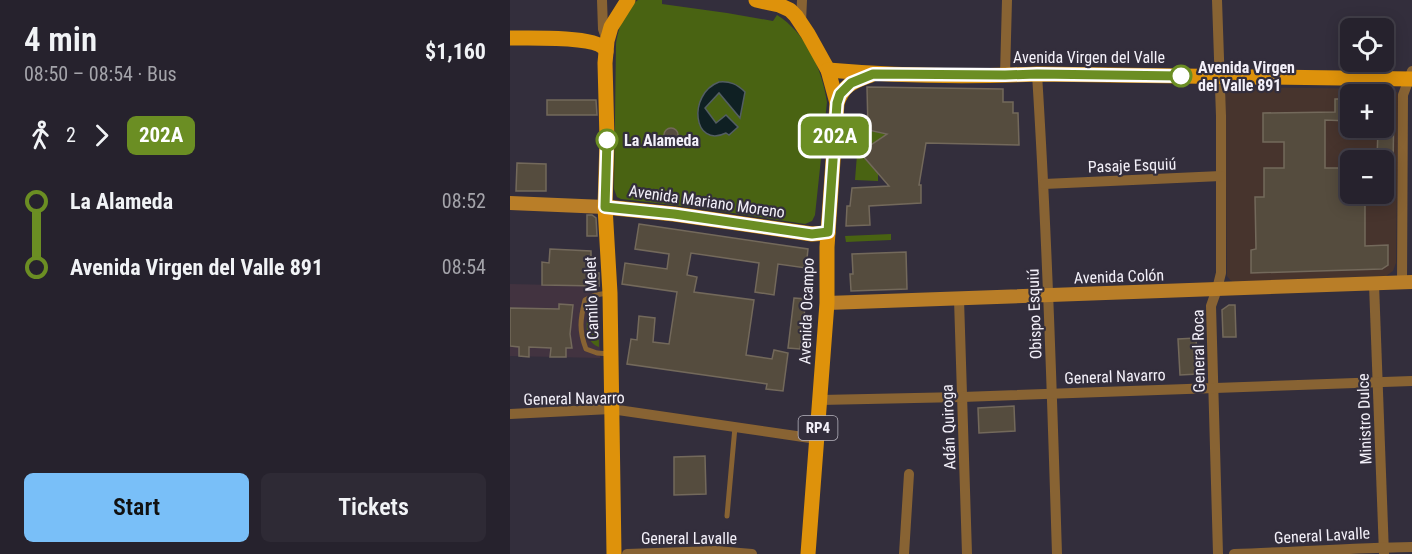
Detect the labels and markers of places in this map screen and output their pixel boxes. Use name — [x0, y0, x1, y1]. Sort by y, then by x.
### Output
place label: Avenida Virgen del Valle 891 — [1198, 58, 1295, 95]
marker: Avenida Virgen del Valle 891 — [1170, 65, 1192, 87]
marker: La Alameda — [596, 129, 618, 151]
place label: La Alameda — [624, 131, 699, 150]

